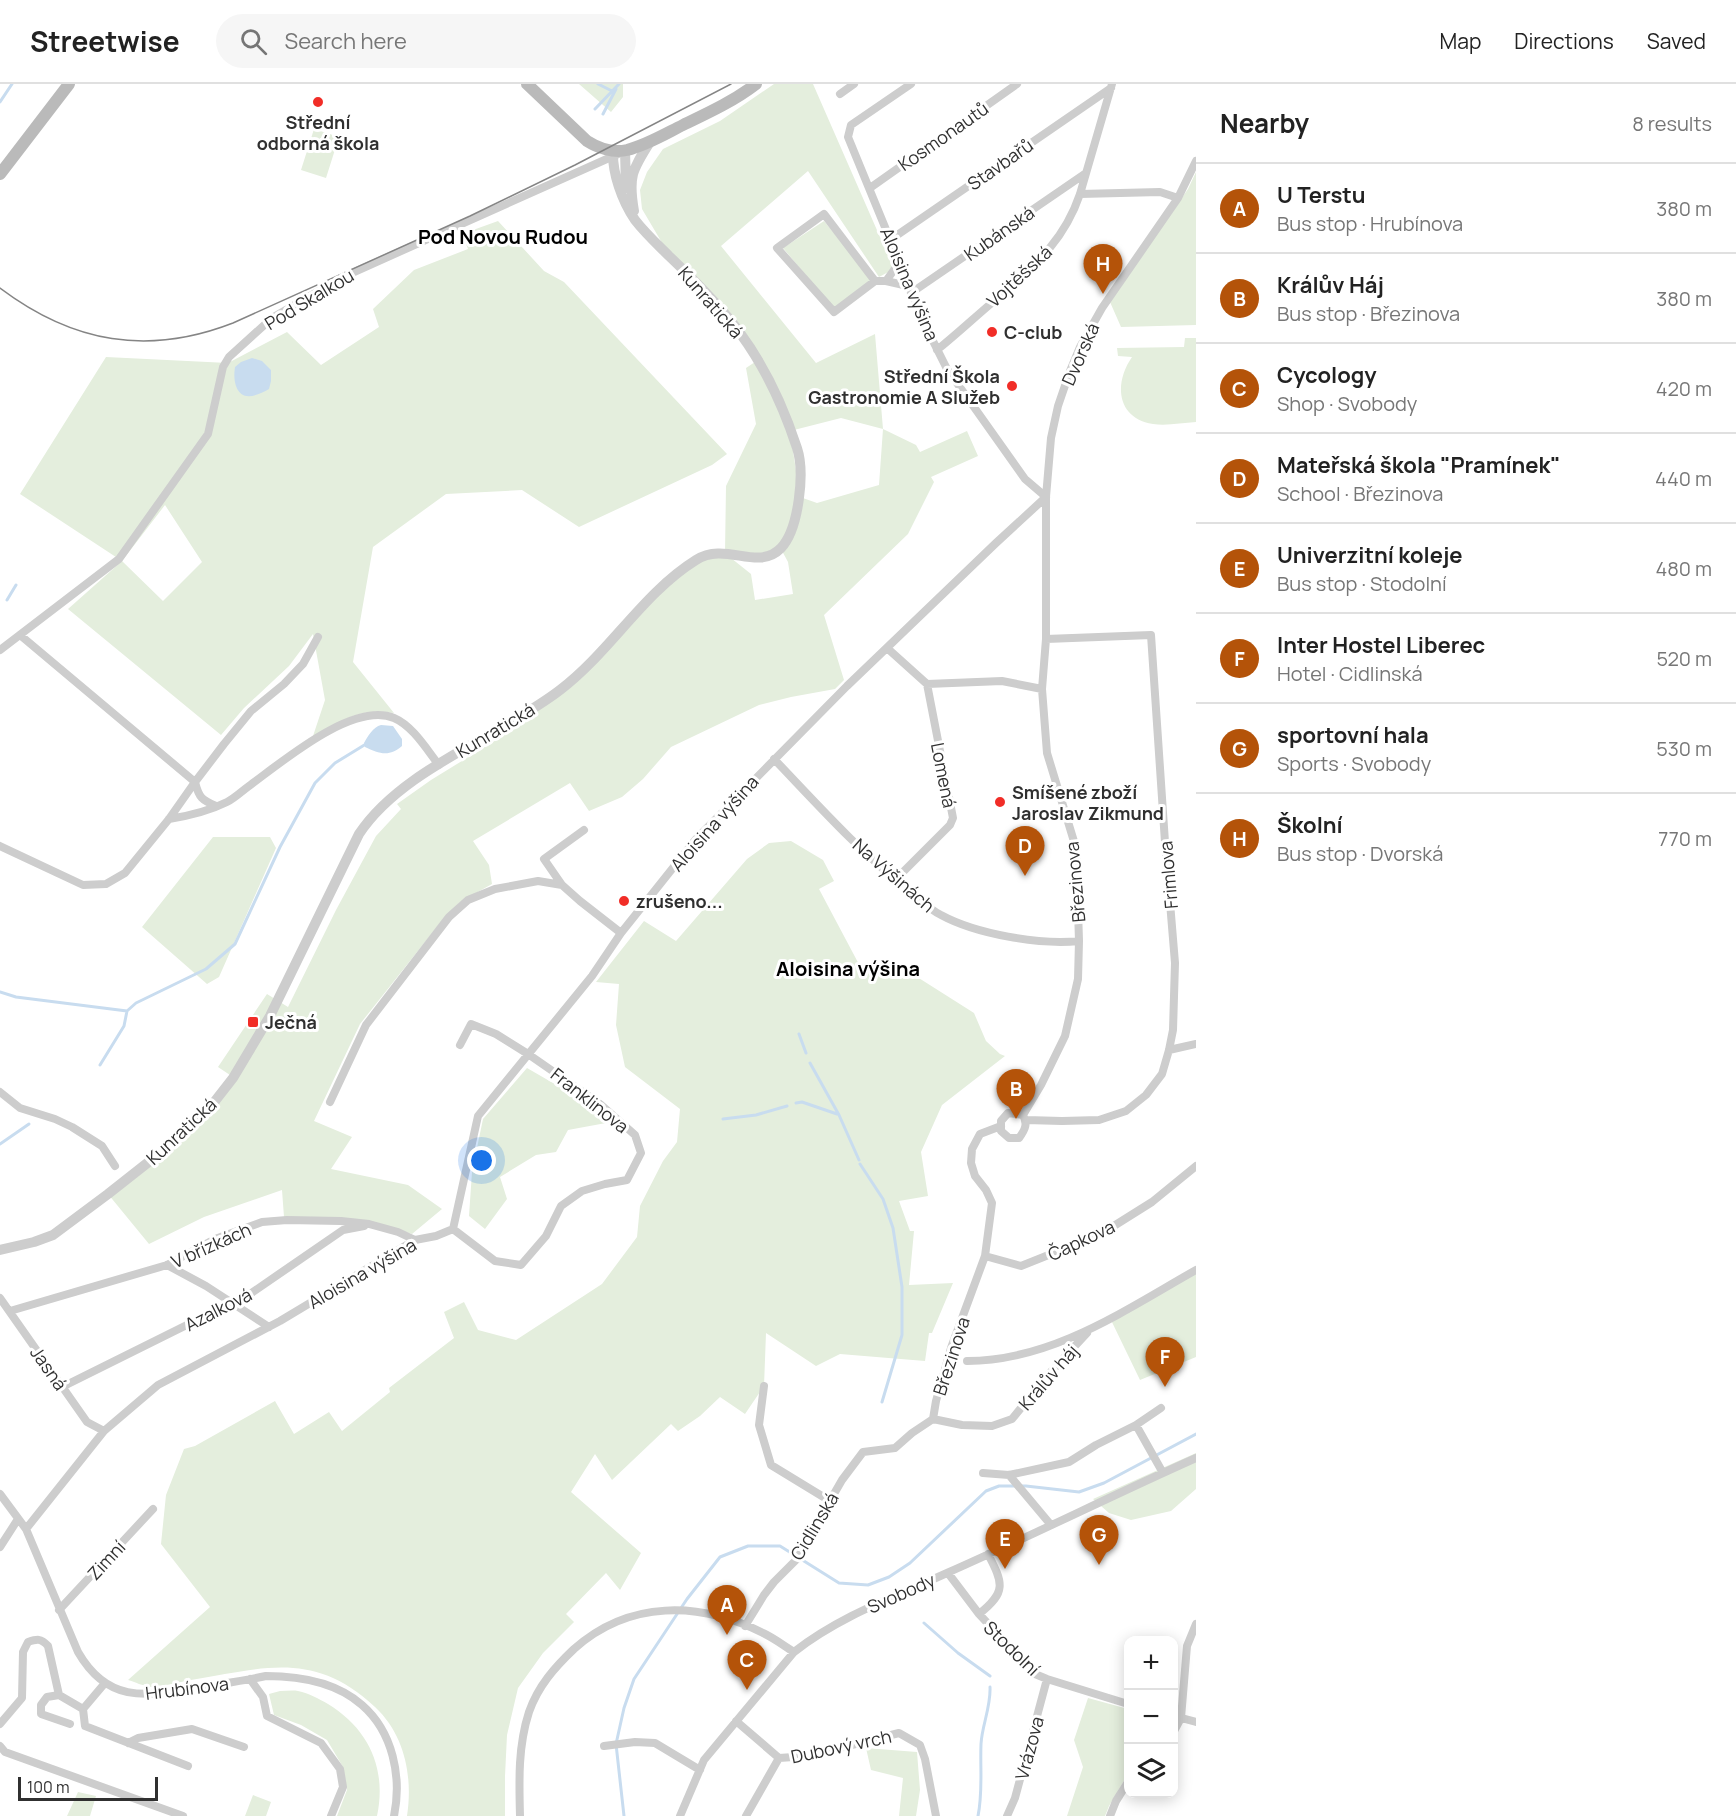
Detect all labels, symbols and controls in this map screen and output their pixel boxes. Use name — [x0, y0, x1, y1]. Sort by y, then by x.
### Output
search box — [216, 14, 636, 68]
text: Streetwise — [30, 22, 180, 60]
icon: search — [237, 25, 270, 58]
text: Search here — [285, 26, 407, 56]
text: Map — [1440, 27, 1481, 55]
text: Directions — [1514, 27, 1614, 55]
text: Saved — [1647, 27, 1706, 55]
marker: Střední odborná škola — [311, 95, 325, 109]
street label: Kosmonautů — [893, 96, 993, 176]
text: Nearby — [1220, 105, 1309, 141]
place label: Střední odborná škola — [257, 110, 379, 155]
text: 8 results — [1632, 110, 1712, 137]
street label: Stavbařů — [962, 133, 1038, 195]
text: U Terstu — [1277, 180, 1366, 210]
text: A — [1233, 195, 1246, 222]
text: 380 m — [1656, 195, 1712, 222]
street label: Kubánská — [959, 200, 1039, 266]
text: Bus stop · Hrubínova — [1277, 210, 1463, 237]
district label: Pod Novou Rudou — [418, 223, 588, 250]
street label: Aloisina výšina — [875, 223, 945, 345]
street label: Vojtěšská — [981, 240, 1057, 312]
pin: H — [1084, 244, 1122, 294]
street label: Kunratická — [673, 261, 749, 343]
street label: Pod Skalkou — [260, 263, 358, 335]
text: Králův Háj — [1277, 270, 1384, 300]
text: B — [1233, 285, 1246, 312]
text: 380 m — [1656, 285, 1712, 312]
text: Bus stop · Březinova — [1277, 300, 1460, 327]
street label: Dvorská — [1056, 319, 1104, 389]
place label: C-club — [1004, 320, 1062, 344]
marker: C-club — [985, 325, 999, 339]
text: Cycology — [1277, 360, 1377, 390]
place label: Střední Škola Gastronomie A Služeb — [808, 364, 1000, 409]
text: C — [1232, 375, 1247, 402]
text: 420 m — [1656, 375, 1712, 402]
marker: Střední Škola Gastronomie A Služeb — [1005, 379, 1019, 393]
text: Shop · Svobody — [1277, 390, 1417, 417]
text: Mateřská škola "Pramínek" — [1277, 450, 1561, 480]
text: D — [1232, 465, 1247, 492]
text: 440 m — [1655, 465, 1712, 492]
text: School · Březinova — [1277, 480, 1443, 507]
text: Univerzitní koleje — [1277, 540, 1463, 570]
text: E — [1234, 555, 1245, 582]
text: 480 m — [1655, 555, 1712, 582]
text: Bus stop · Stodolní — [1277, 570, 1447, 597]
text: Inter Hostel Liberec — [1277, 630, 1485, 660]
text: F — [1234, 645, 1245, 672]
text: 520 m — [1656, 645, 1712, 672]
text: Hotel · Cidlinská — [1277, 660, 1423, 687]
street label: Kunratická — [451, 697, 539, 763]
text: sportovní hala — [1277, 720, 1429, 750]
text: G — [1232, 735, 1247, 762]
text: 530 m — [1656, 735, 1712, 762]
street label: Lomená — [926, 740, 962, 810]
text: Sports · Svobody — [1277, 750, 1431, 777]
street label: Aloisina výšina — [665, 770, 763, 876]
place label: Smíšené zboží Jaroslav Zikmund — [1012, 780, 1164, 825]
marker: Smíšené zboží Jaroslav Zikmund — [993, 795, 1007, 809]
text: Školní — [1277, 810, 1343, 840]
text: H — [1232, 825, 1247, 852]
text: 770 m — [1658, 825, 1712, 852]
pin: D — [1006, 826, 1044, 876]
street label: Na Výšinách — [848, 833, 940, 917]
street label: Frimlova — [1153, 840, 1183, 910]
text: Bus stop · Dvorská — [1277, 840, 1443, 867]
street label: Březinova — [1060, 841, 1090, 923]
place label: zrušeno... — [636, 889, 723, 913]
marker: zrušeno... — [617, 894, 631, 908]
district label: Aloisina výšina — [776, 955, 920, 982]
place label: Ječná — [265, 1010, 317, 1034]
marker: Ječná — [246, 1015, 260, 1029]
street label: Franklinova — [546, 1062, 634, 1138]
pin: B — [996, 1070, 1036, 1119]
street label: Kunratická — [141, 1092, 221, 1170]
your location — [467, 1146, 496, 1175]
street label: Čapkova — [1044, 1214, 1118, 1266]
street label: V břízkách — [167, 1217, 255, 1273]
street label: Aloisina výšina — [303, 1232, 421, 1314]
street label: Azalková — [180, 1282, 256, 1336]
street label: Březinova — [927, 1314, 975, 1398]
pin: F — [1146, 1338, 1184, 1387]
street label: Králův háj — [1013, 1339, 1083, 1415]
street label: Jasná — [25, 1341, 73, 1395]
street label: Cidlinská — [784, 1488, 844, 1564]
pin: G — [1080, 1516, 1118, 1565]
pin: E — [986, 1520, 1024, 1569]
street label: Zimní — [82, 1535, 130, 1585]
street label: Svobody — [863, 1567, 939, 1619]
pin: A — [708, 1586, 746, 1635]
street label: Stodolní — [979, 1615, 1045, 1681]
map controls — [1124, 1636, 1178, 1798]
button: + — [1124, 1636, 1178, 1690]
pin: C — [728, 1640, 766, 1690]
street label: Hrubínova — [144, 1671, 230, 1705]
button: − — [1124, 1690, 1178, 1744]
street label: Vrázova — [1009, 1714, 1049, 1782]
street label: Dubový vrch — [789, 1724, 893, 1768]
button: layers — [1124, 1744, 1178, 1798]
scale bar — [18, 1774, 158, 1802]
text: 100 m — [27, 1776, 70, 1798]

